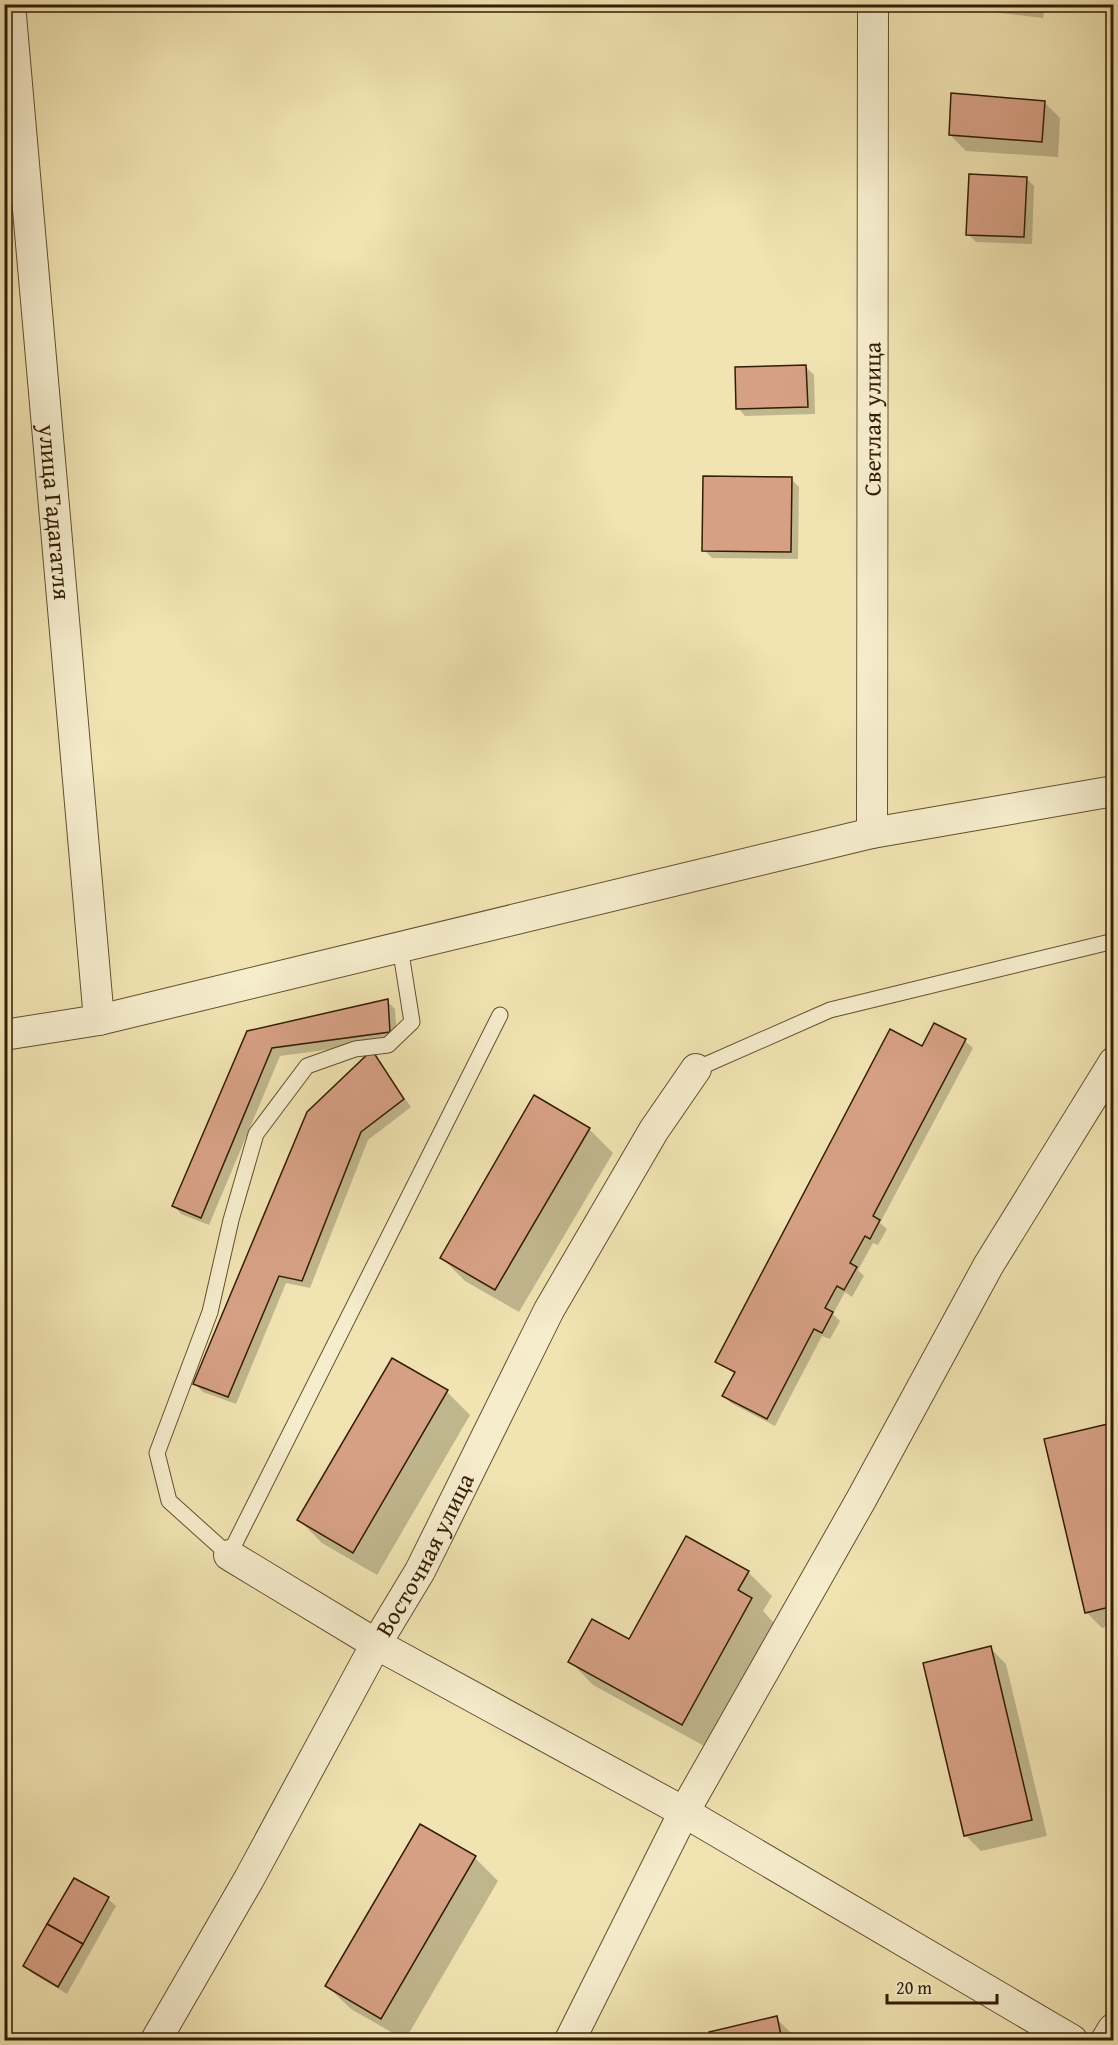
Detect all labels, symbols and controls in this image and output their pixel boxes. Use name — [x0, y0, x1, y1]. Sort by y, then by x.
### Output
street label: Светлая улица — [854, 341, 890, 496]
street label: улица Гадагатля — [30, 422, 80, 601]
street label: Восточная улица — [367, 1466, 483, 1643]
scale bar — [887, 1967, 996, 2005]
text: 20 m — [896, 1974, 932, 2001]

